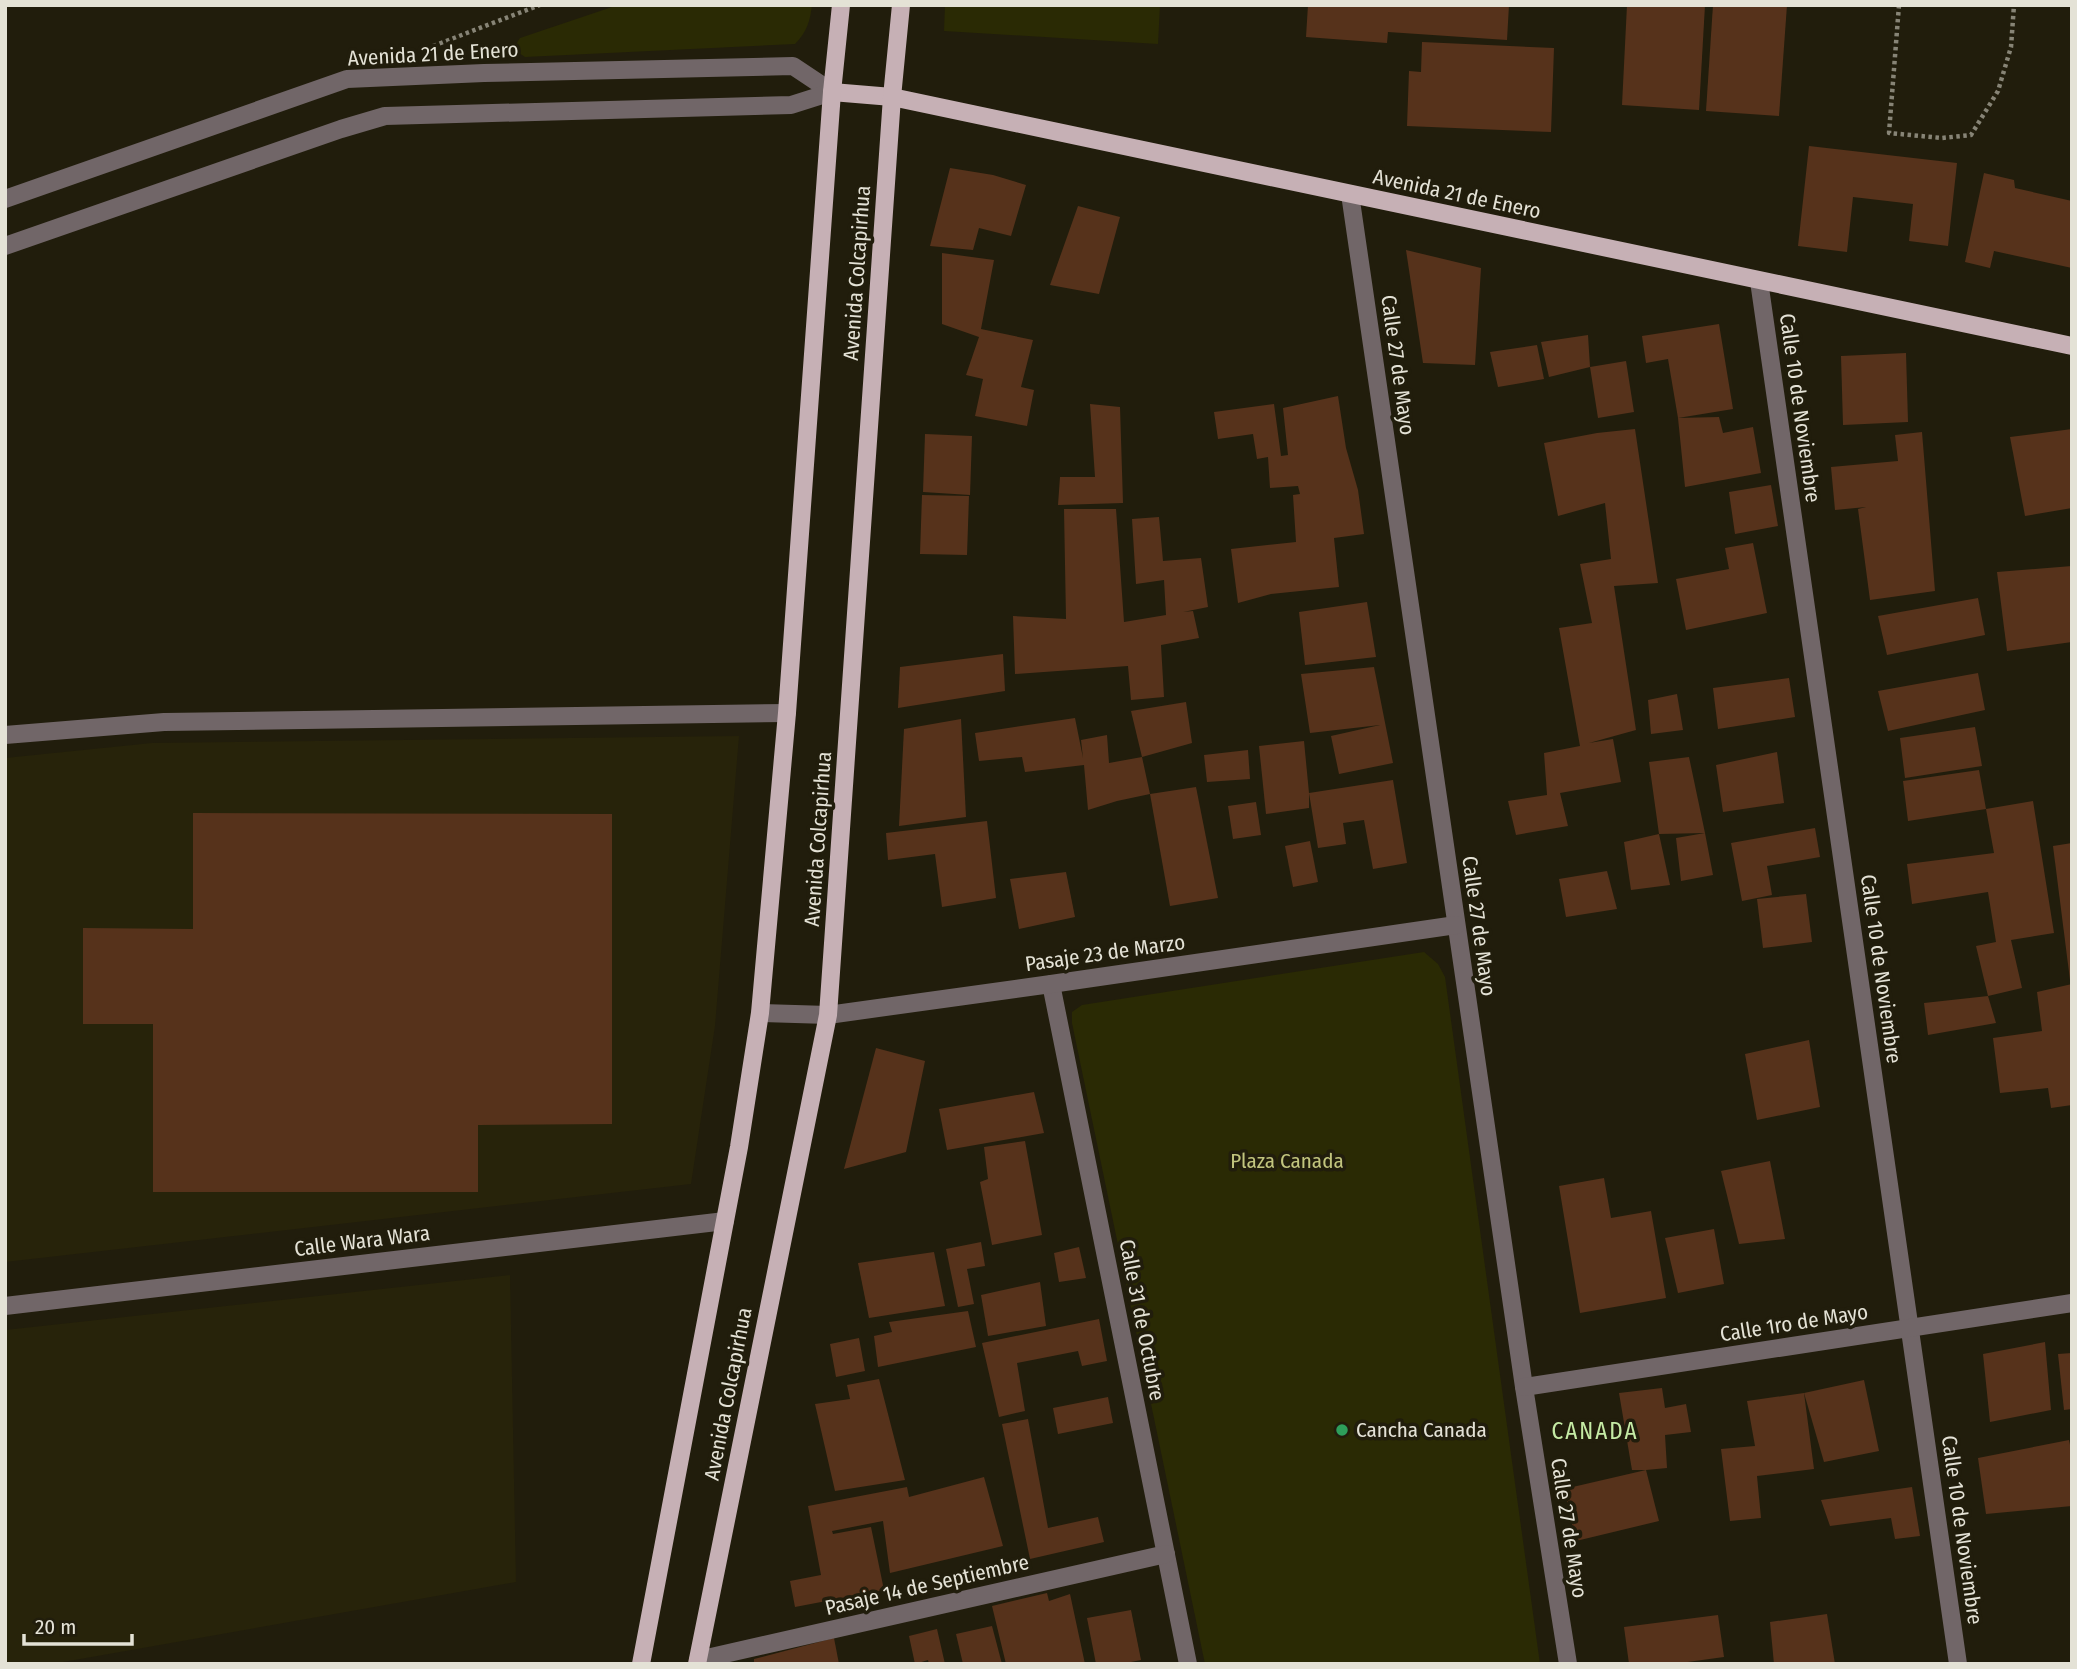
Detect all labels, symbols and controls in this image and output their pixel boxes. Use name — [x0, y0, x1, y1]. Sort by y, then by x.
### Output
street label: Avenida 21 de Enero — [347, 37, 519, 71]
street label: Avenida 21 de Enero — [1371, 164, 1543, 224]
street label: Avenida Colcapirhua — [838, 185, 876, 361]
street label: Calle 27 de Mayo — [1375, 293, 1421, 437]
street label: Calle 10 de Noviembre — [1774, 312, 1826, 504]
street label: Avenida Colcapirhua — [799, 751, 837, 927]
street label: Calle 27 de Mayo — [1456, 854, 1502, 998]
street label: Calle 10 de Noviembre — [1855, 873, 1907, 1065]
street label: Pasaje 23 de Marzo — [1023, 929, 1187, 977]
park label: Plaza Canada — [1230, 1148, 1344, 1174]
street label: Calle Wara Wara — [293, 1220, 431, 1262]
street label: Calle 31 de Octubre — [1114, 1237, 1170, 1403]
street label: Calle 1ro de Mayo — [1718, 1298, 1870, 1348]
street label: Avenida Colcapirhua — [698, 1305, 758, 1483]
place label: Cancha Canada — [1356, 1417, 1487, 1443]
district label: CANADA — [1551, 1417, 1639, 1445]
marker: Cancha Canada — [1334, 1422, 1350, 1438]
street label: Calle 10 de Noviembre — [1936, 1434, 1988, 1626]
street label: Calle 27 de Mayo — [1545, 1456, 1593, 1600]
street label: Pasaje 14 de Septiembre — [823, 1549, 1031, 1621]
scale bar — [24, 1602, 133, 1646]
text: 20 m — [35, 1614, 76, 1640]

